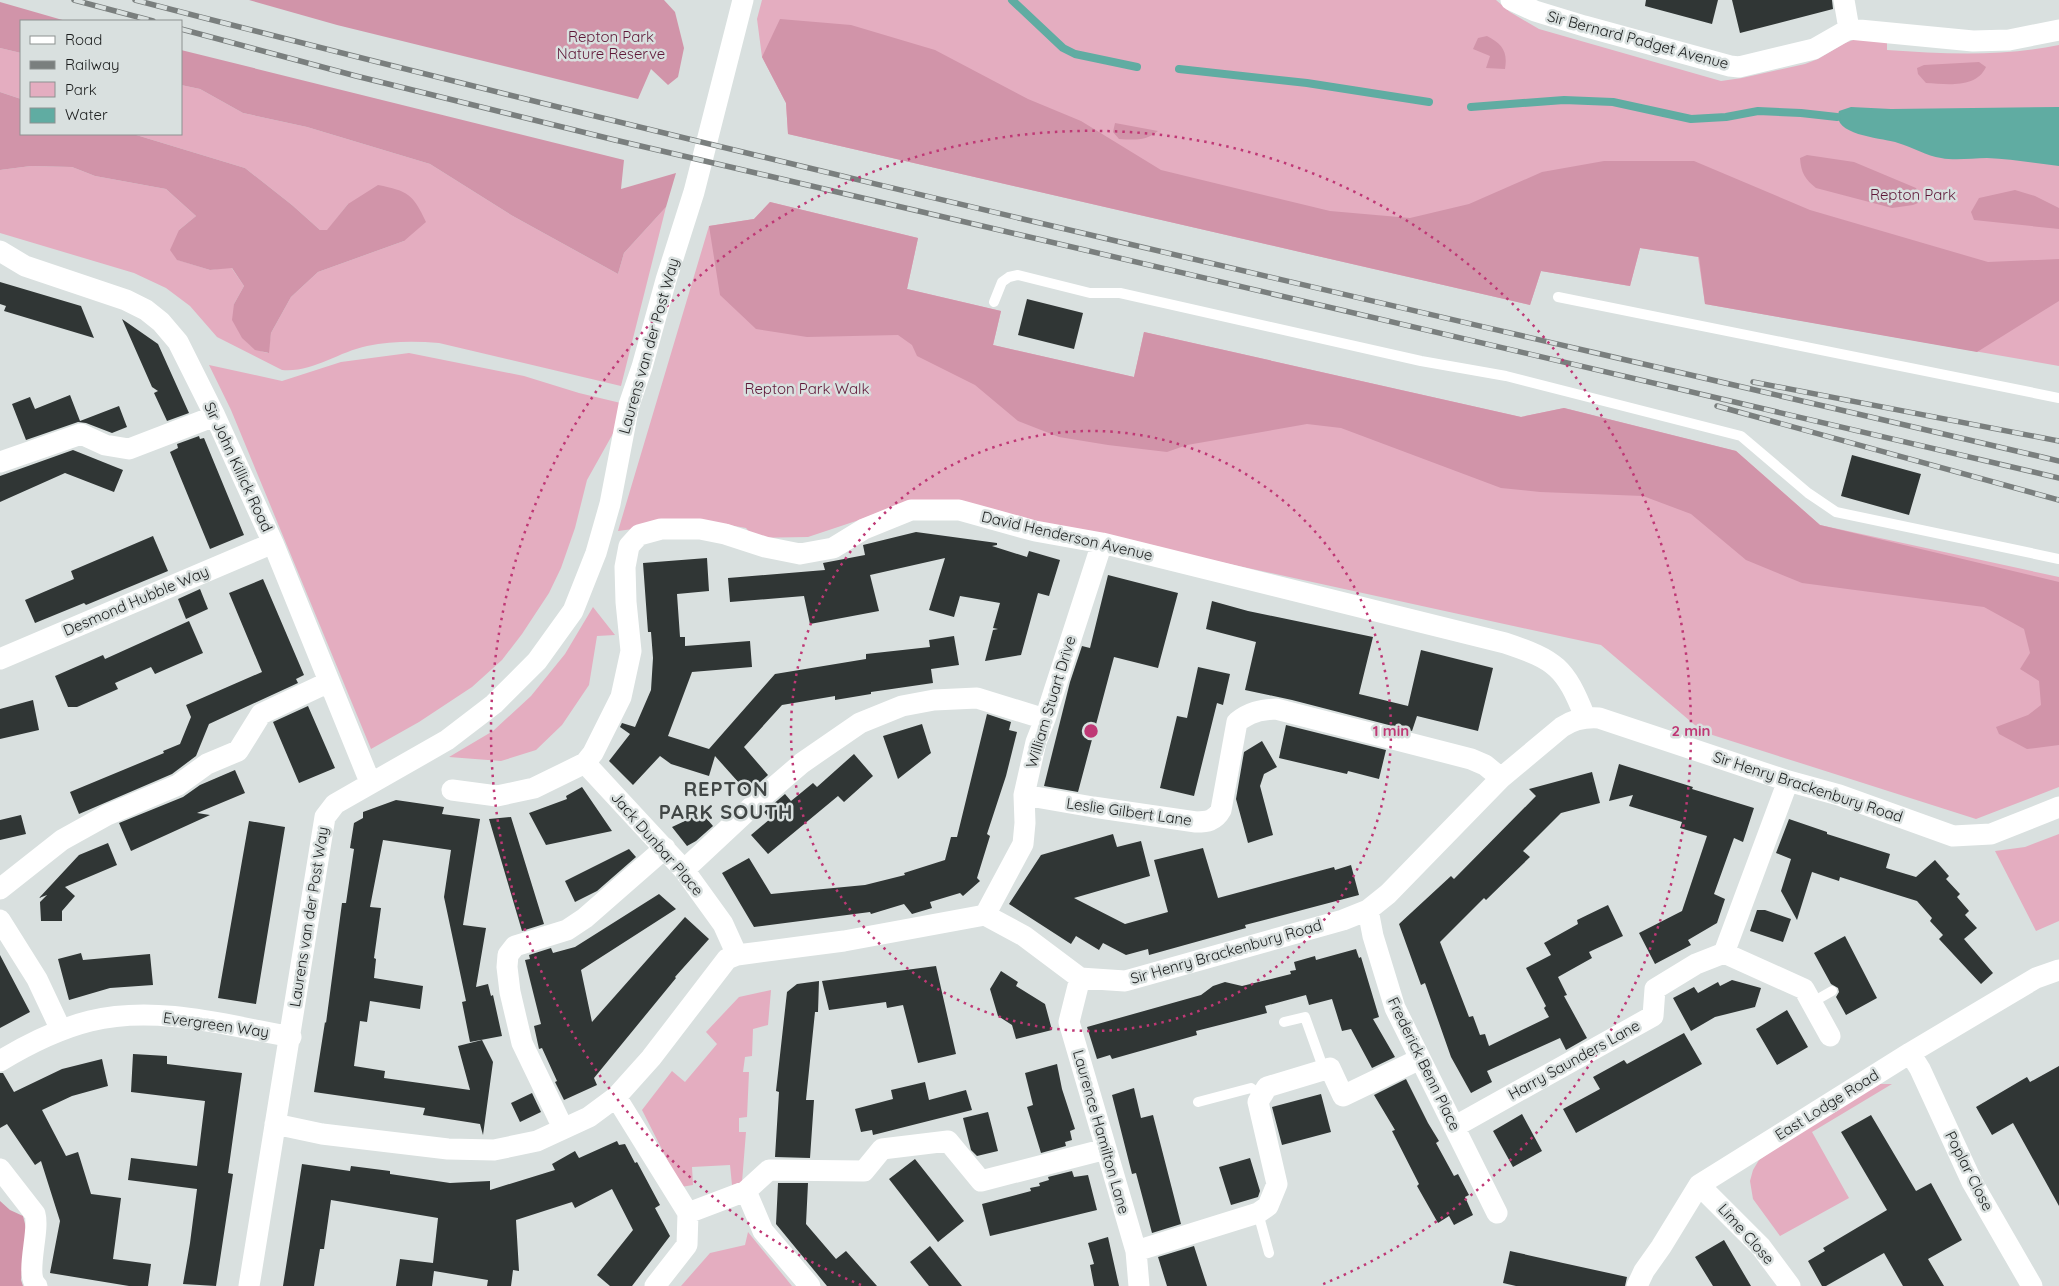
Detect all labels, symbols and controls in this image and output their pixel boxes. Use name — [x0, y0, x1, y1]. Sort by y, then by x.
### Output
street label: Sir Bernard Padget Avenue — [1545, 6, 1731, 73]
legend — [20, 20, 182, 135]
park label: Repton Park Nature Reserve — [557, 27, 665, 63]
text: Road — [65, 30, 102, 49]
text: Railway — [65, 55, 120, 74]
text: Park — [65, 80, 97, 99]
text: Water — [65, 105, 108, 124]
park label: Repton Park — [1870, 185, 1956, 204]
street label: Laurens van der Post Way — [614, 256, 683, 436]
park label: Repton Park Walk — [744, 379, 870, 398]
street label: Sir John Killick Road — [200, 399, 277, 535]
street label: David Henderson Avenue — [979, 507, 1155, 565]
street label: Desmond Hubble Way — [60, 561, 211, 640]
street label: William Stuart Drive — [1021, 634, 1080, 770]
text: 1 min — [1373, 721, 1409, 740]
text: 2 min — [1671, 721, 1711, 740]
centre of rings — [1082, 722, 1100, 740]
street label: Sir Henry Brackenbury Road — [1711, 747, 1905, 826]
district label: REPTON PARK SOUTH — [659, 776, 793, 824]
street label: Jack Dunbar Place — [607, 788, 708, 899]
street label: Leslie Gilbert Lane — [1065, 793, 1193, 830]
street label: Laurens van der Post Way — [285, 825, 332, 1008]
street label: Sir Henry Brackenbury Road — [1128, 915, 1324, 988]
street label: Frederick Benn Place — [1384, 994, 1465, 1134]
street label: Evergreen Way — [162, 1008, 270, 1041]
street label: Harry Saunders Lane — [1505, 1016, 1643, 1104]
street label: Laurence Hamilton Lane — [1069, 1048, 1134, 1216]
street label: East Lodge Road — [1771, 1065, 1882, 1144]
street label: Poplar Close — [1941, 1128, 1998, 1214]
street label: Lime Close — [1714, 1199, 1779, 1268]

